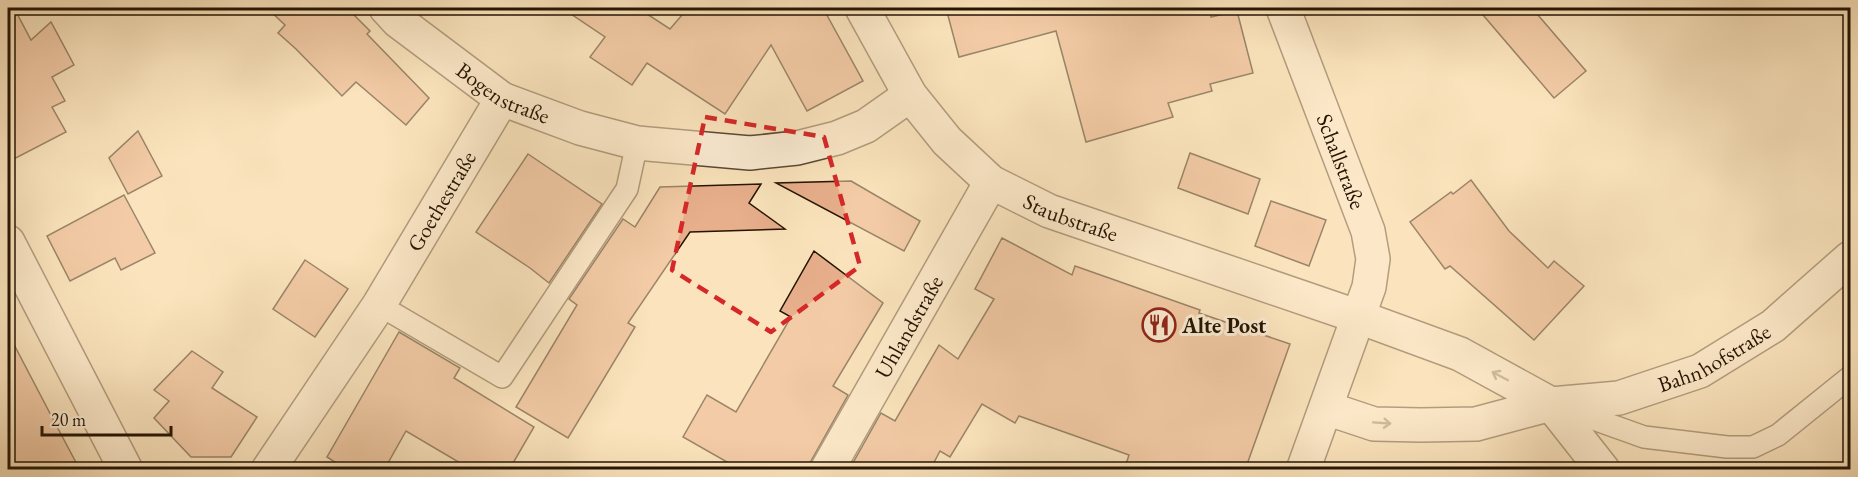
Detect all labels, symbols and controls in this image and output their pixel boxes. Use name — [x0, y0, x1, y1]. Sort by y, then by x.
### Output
street label: Bogenstraße — [451, 55, 554, 130]
street label: Schallstraße — [1310, 109, 1373, 213]
street label: Goethestraße — [400, 145, 483, 257]
street label: Staubstraße — [1019, 186, 1122, 248]
street label: Uhlandstraße — [868, 269, 950, 383]
restaurant icon: Alte Post — [1141, 307, 1177, 343]
place label: Alte Post — [1181, 311, 1267, 340]
street label: Bahnhofstraße — [1654, 316, 1776, 399]
one-way arrow — [1492, 370, 1509, 382]
scale bar — [42, 399, 171, 437]
text: 20 m — [51, 408, 86, 431]
one-way arrow — [1371, 418, 1391, 429]

